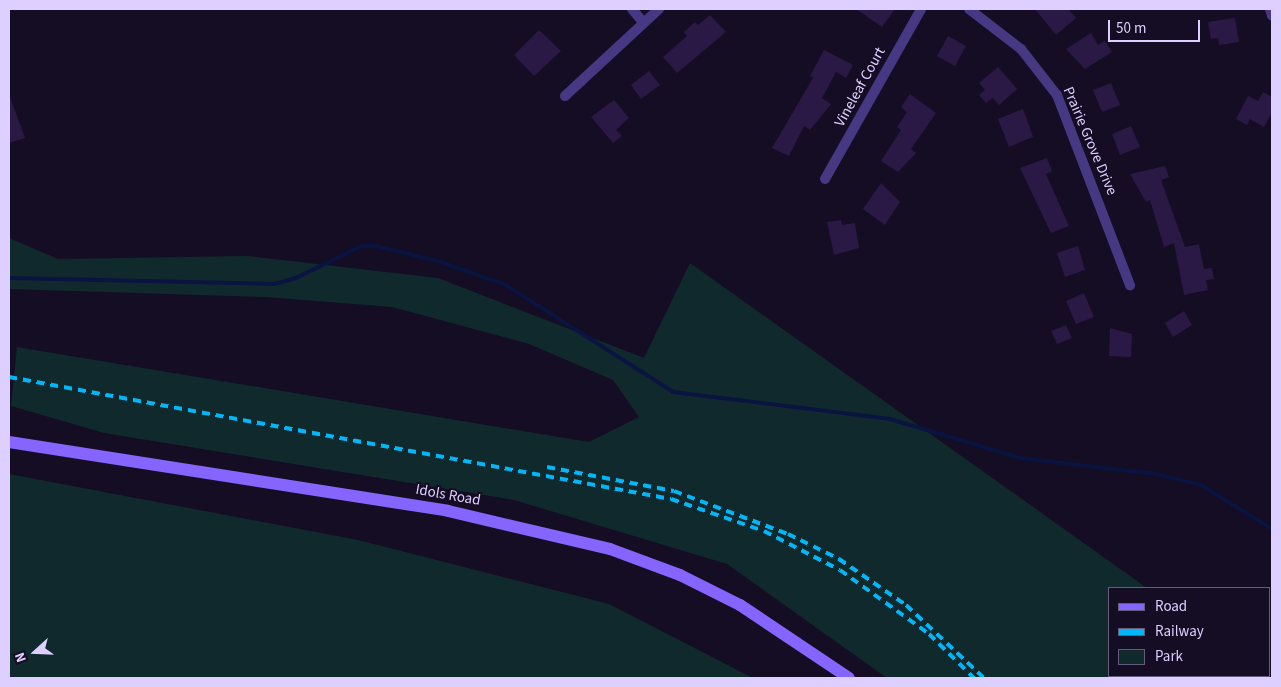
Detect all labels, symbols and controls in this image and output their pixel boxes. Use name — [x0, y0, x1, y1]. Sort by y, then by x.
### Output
scale bar — [1111, 10, 1204, 42]
text: 50 m — [1116, 18, 1146, 39]
street label: Vineleaf Court — [831, 44, 889, 130]
street label: Prairie Grove Drive — [1059, 84, 1121, 198]
street label: Idols Road — [414, 480, 482, 510]
legend — [1108, 587, 1271, 677]
text: Road — [1155, 596, 1187, 617]
text: Railway — [1155, 621, 1204, 642]
north arrow — [10, 627, 60, 677]
text: Park — [1155, 646, 1183, 667]
text: N — [10, 649, 32, 665]

